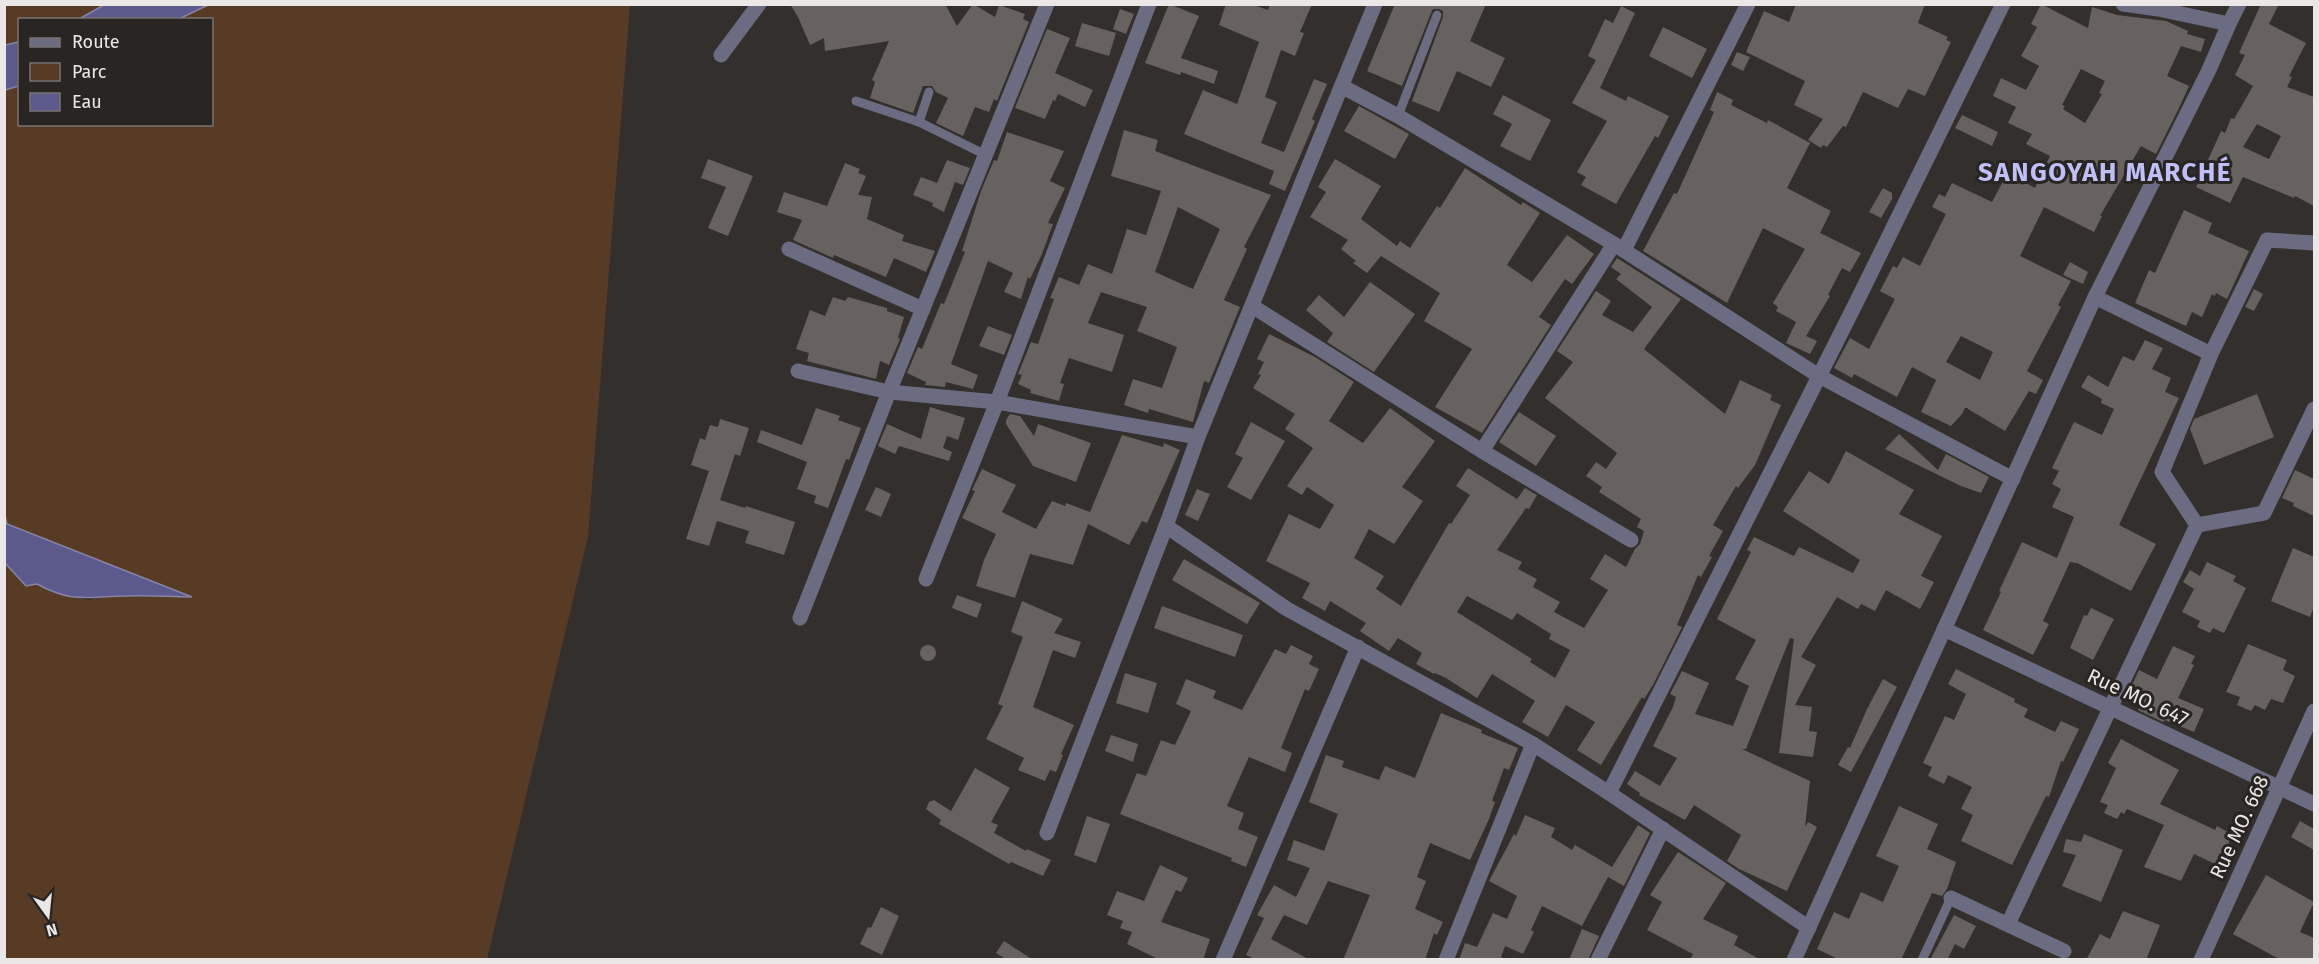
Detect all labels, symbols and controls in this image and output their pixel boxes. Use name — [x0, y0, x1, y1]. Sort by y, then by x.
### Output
legend — [18, 18, 213, 126]
text: Route — [72, 31, 120, 53]
text: Parc — [72, 61, 107, 83]
text: Eau — [72, 91, 102, 113]
district label: SANGOYAH MARCHÉ — [1978, 156, 2232, 188]
street label: Rue MO. 647 — [2084, 663, 2192, 731]
street label: Rue MO. 668 — [2205, 772, 2273, 882]
north arrow — [18, 886, 78, 946]
text: N — [44, 919, 59, 941]

